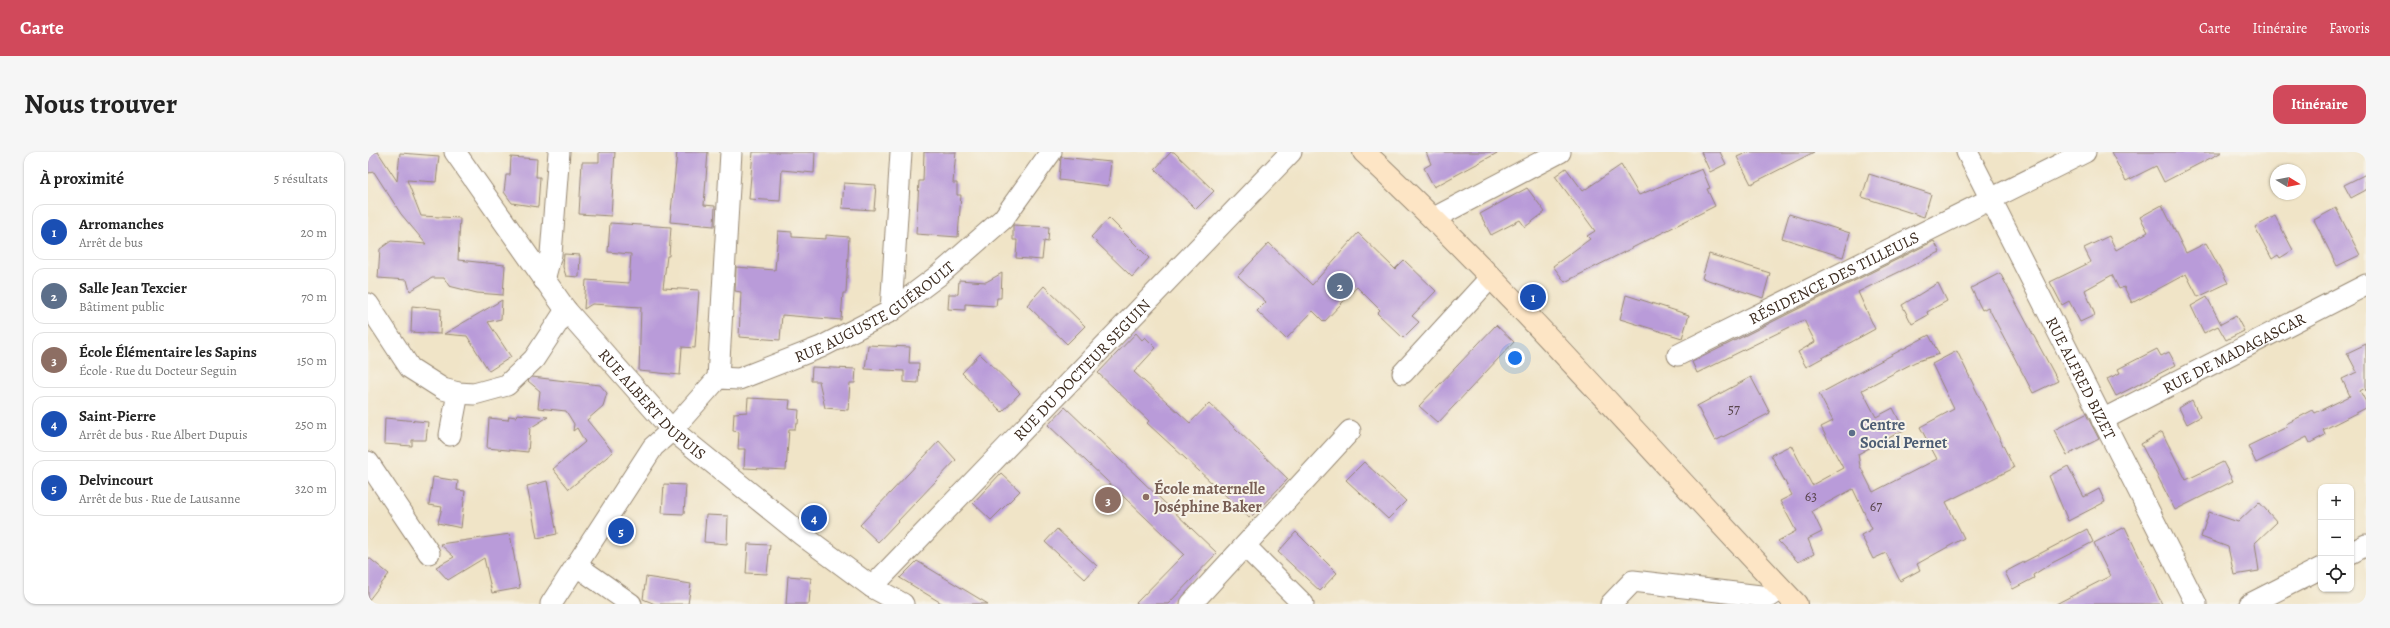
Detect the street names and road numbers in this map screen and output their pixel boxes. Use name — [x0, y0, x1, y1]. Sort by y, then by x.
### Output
street label: RÉSIDENCE DES TILLEULS — [1745, 226, 1923, 330]
street label: RUE AUGUSTE GUÉROULT — [791, 256, 960, 368]
street label: RUE DU DOCTEUR SEGUIN — [1009, 294, 1156, 446]
street label: RUE DE MADAGASCAR — [2159, 308, 2310, 399]
street label: RUE ALFRED BIZET — [2040, 313, 2121, 443]
street label: RUE ALBERT DUPUIS — [593, 344, 710, 465]

